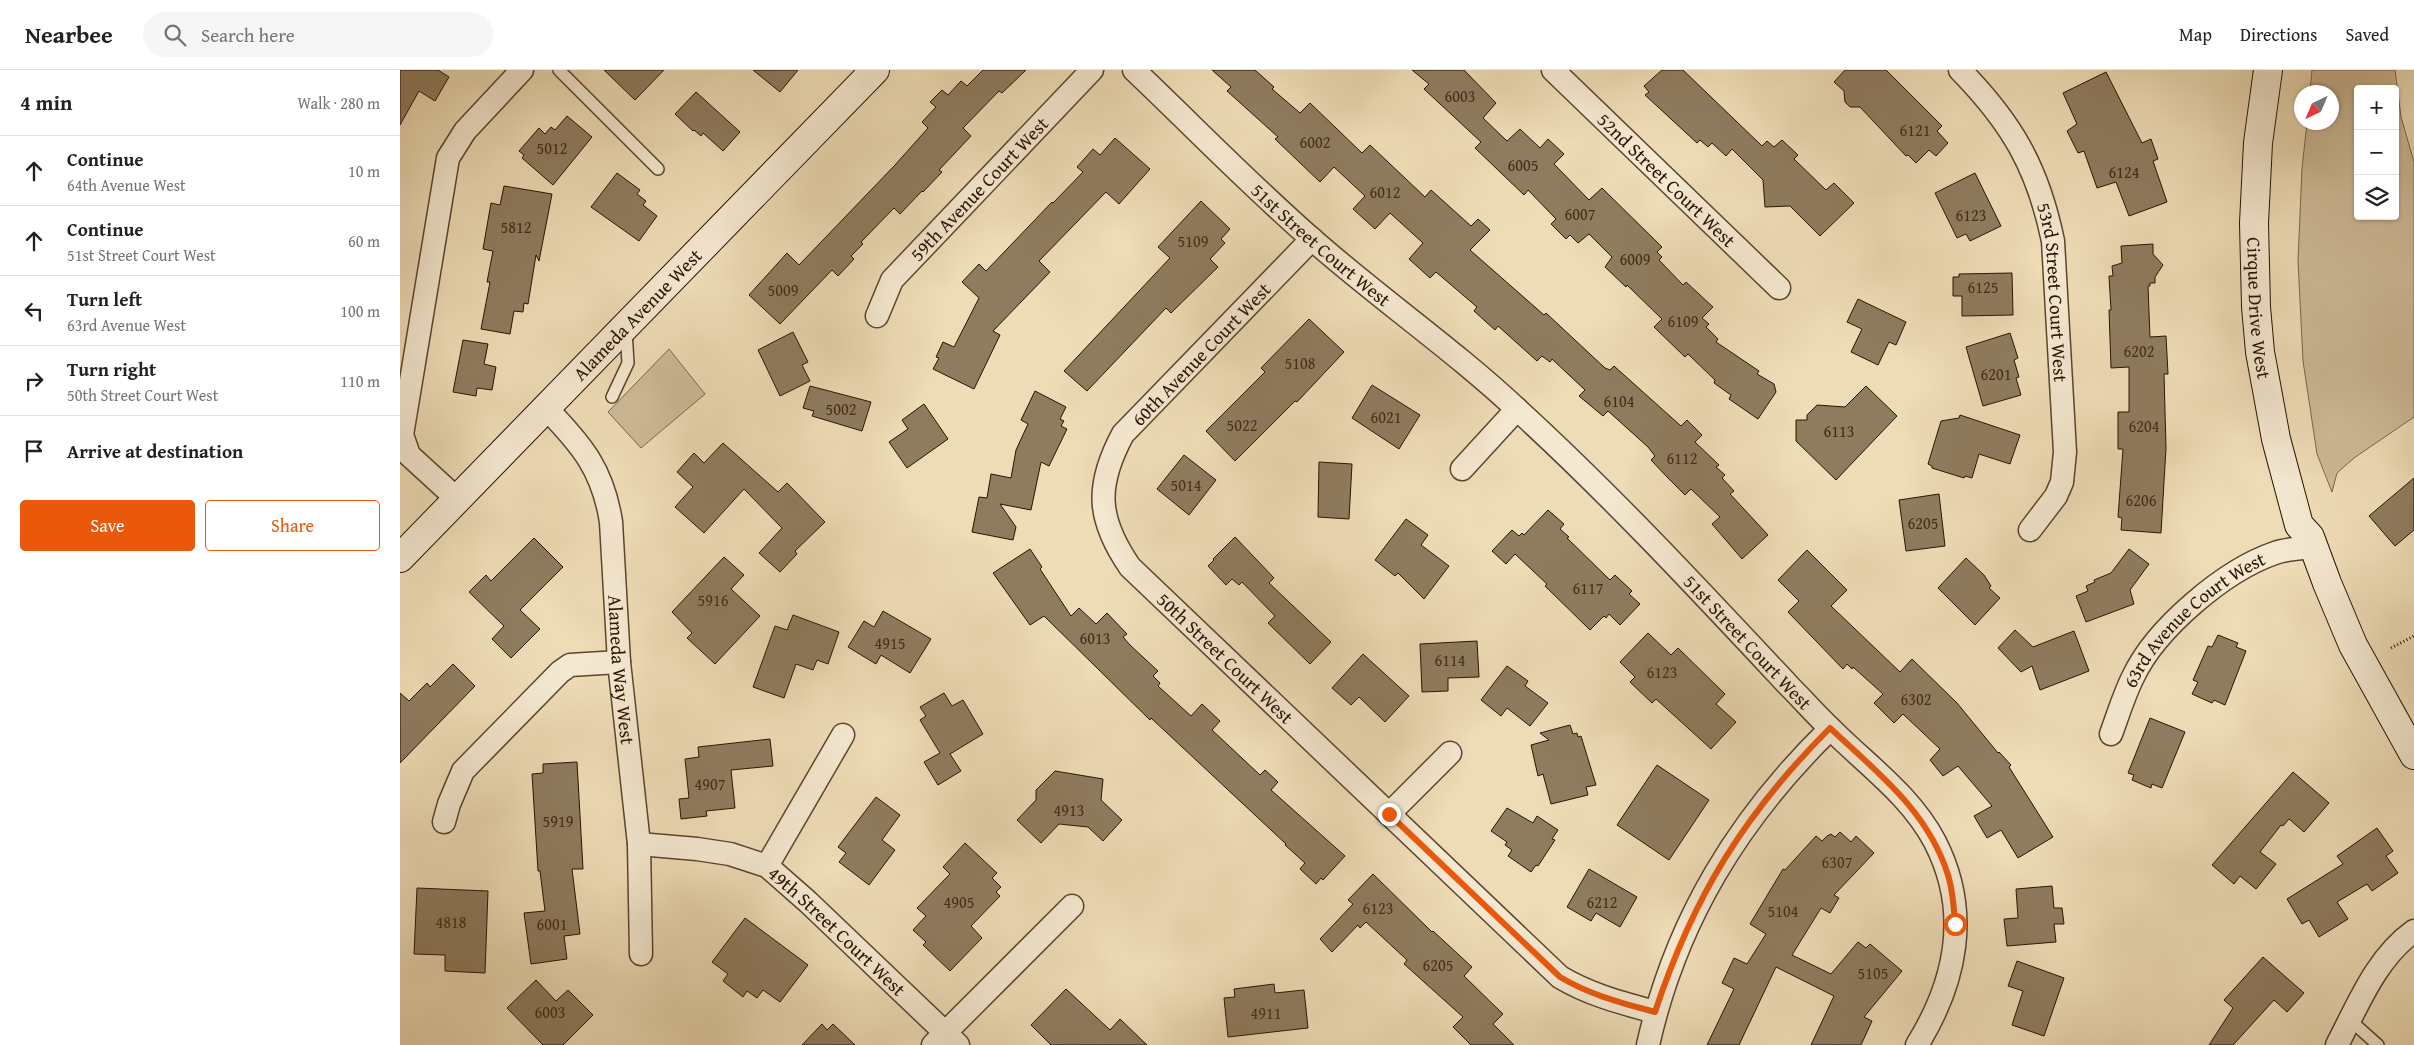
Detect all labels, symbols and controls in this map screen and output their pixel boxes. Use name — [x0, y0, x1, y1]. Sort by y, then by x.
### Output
search box — [143, 12, 493, 57]
text: Nearbee — [25, 17, 113, 52]
icon: search — [161, 21, 189, 49]
text: Search here — [201, 21, 295, 49]
text: Map — [2179, 21, 2212, 48]
text: Directions — [2240, 21, 2317, 48]
text: Saved — [2345, 21, 2389, 48]
house number: 6003 — [1445, 84, 1475, 108]
north arrow — [2294, 85, 2339, 130]
map controls — [2354, 85, 2399, 220]
button: + — [2354, 85, 2399, 130]
text: 4 min — [20, 87, 72, 118]
text: Walk · 280 m — [297, 91, 380, 115]
street label: 52nd Street Court West — [1591, 106, 1743, 254]
street label: 59th Avenue Court West — [903, 110, 1055, 267]
house number: 6121 — [1900, 118, 1930, 142]
house number: 6002 — [1300, 130, 1330, 154]
button: − — [2354, 130, 2399, 175]
house number: 5012 — [537, 136, 567, 160]
text: Continue — [67, 145, 144, 173]
house number: 6005 — [1508, 153, 1538, 177]
icon: ahead — [20, 157, 48, 185]
text: 10 m — [348, 159, 380, 183]
house number: 6124 — [2109, 160, 2140, 184]
text: 64th Avenue West — [67, 173, 186, 197]
button: layers — [2354, 175, 2399, 220]
street label: 51st Street Court West — [1245, 176, 1397, 313]
house number: 6012 — [1370, 180, 1400, 204]
street label: 53rd Street Court West — [2030, 199, 2075, 383]
house number: 6007 — [1565, 202, 1596, 226]
house number: 6123 — [1956, 203, 1986, 227]
text: Continue — [67, 215, 144, 243]
house number: 5812 — [501, 215, 531, 239]
icon: ahead — [20, 227, 48, 255]
text: 60 m — [348, 229, 380, 253]
house number: 5109 — [1178, 229, 1209, 253]
street label: Cirque Drive West — [2240, 237, 2279, 381]
street label: Alameda Avenue West — [566, 242, 708, 387]
text: 51st Street Court West — [67, 243, 216, 267]
house number: 6009 — [1620, 247, 1651, 271]
house number: 6125 — [1968, 275, 1998, 299]
street label: 60th Avenue Court West — [1125, 276, 1277, 432]
house number: 5009 — [768, 278, 799, 302]
text: Turn left — [67, 285, 142, 313]
icon: left — [20, 297, 48, 325]
text: 100 m — [340, 299, 380, 323]
house number: 6109 — [1668, 309, 1699, 333]
text: 63rd Avenue West — [67, 313, 186, 337]
house number: 6202 — [2124, 339, 2154, 363]
house number: 5108 — [1285, 351, 1316, 375]
text: Turn right — [67, 355, 156, 383]
house number: 6201 — [1981, 362, 2011, 386]
icon: right — [20, 367, 48, 395]
text: 110 m — [340, 369, 380, 393]
text: 50th Street Court West — [67, 383, 218, 407]
house number: 6104 — [1604, 389, 1635, 413]
house number: 5002 — [826, 397, 856, 421]
house number: 6021 — [1371, 405, 1401, 429]
house number: 5022 — [1227, 413, 1257, 437]
house number: 6204 — [2129, 414, 2160, 438]
house number: 6113 — [1824, 419, 1854, 443]
icon: arrive — [20, 437, 48, 465]
text: Arrive at destination — [67, 437, 243, 465]
house number: 6112 — [1667, 446, 1697, 470]
house number: 5014 — [1171, 473, 1202, 497]
house number: 6206 — [2126, 488, 2157, 512]
button: Save — [20, 500, 195, 551]
button: Share — [205, 500, 380, 551]
house number: 6205 — [1908, 511, 1938, 535]
street label: 63rd Avenue Court West — [2116, 544, 2270, 692]
street label: 51st Street Court West — [1677, 568, 1819, 716]
house number: 6117 — [1573, 576, 1604, 600]
street label: 50th Street Court West — [1151, 586, 1300, 730]
house number: 5916 — [698, 588, 729, 612]
street label: Alameda Way West — [601, 594, 642, 746]
house number: 6013 — [1080, 626, 1110, 650]
house number: 4915 — [875, 631, 905, 655]
house number: 6114 — [1435, 648, 1466, 672]
house number: 6123 — [1647, 660, 1677, 684]
house number: 6302 — [1901, 687, 1931, 711]
house number: 4907 — [695, 772, 726, 796]
house number: 4913 — [1054, 798, 1084, 822]
route end — [1378, 803, 1401, 826]
house number: 5919 — [543, 809, 574, 833]
house number: 6307 — [1822, 850, 1853, 874]
street label: 49th Street Court West — [762, 859, 913, 1003]
house number: 4905 — [944, 890, 974, 914]
house number: 6212 — [1587, 890, 1617, 914]
house number: 6123 — [1363, 896, 1393, 920]
house number: 5104 — [1768, 899, 1799, 923]
house number: 4818 — [436, 910, 467, 934]
house number: 6001 — [537, 912, 567, 936]
route start — [1944, 913, 1967, 936]
house number: 6205 — [1423, 953, 1453, 977]
house number: 5105 — [1858, 961, 1888, 985]
house number: 6003 — [535, 1000, 565, 1024]
house number: 4911 — [1251, 1001, 1281, 1025]

